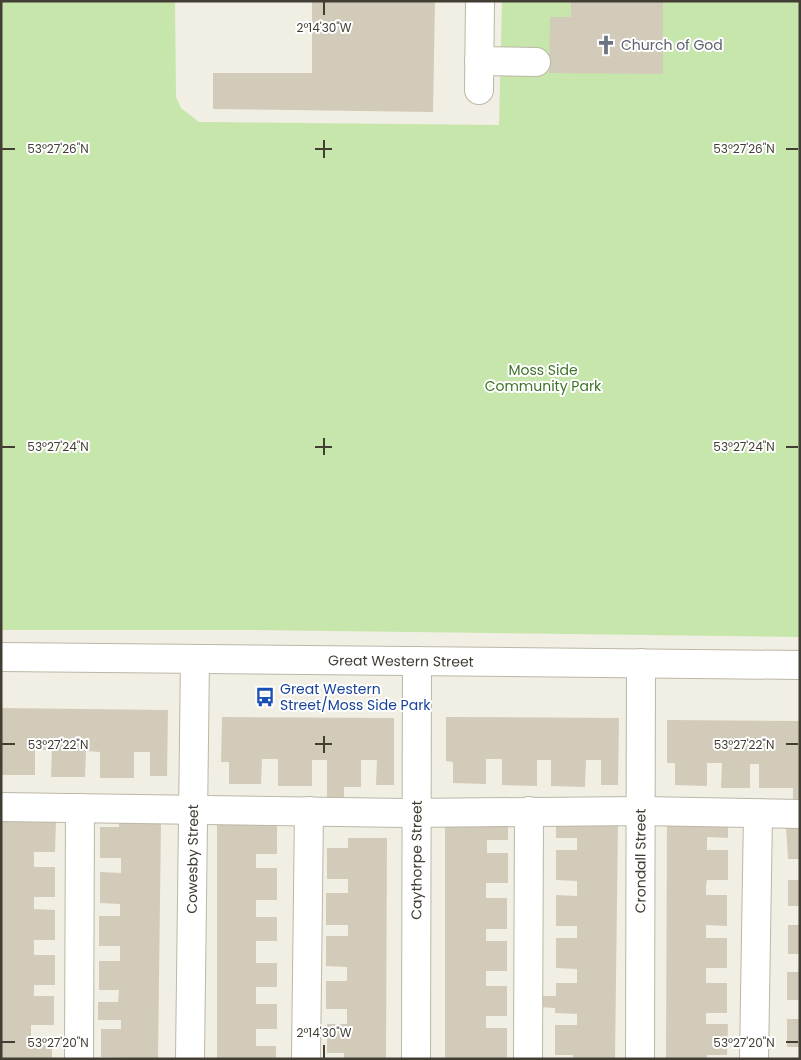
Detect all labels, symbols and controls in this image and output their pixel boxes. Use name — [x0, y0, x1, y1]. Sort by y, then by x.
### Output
text: 2°14'30"W — [297, 19, 352, 36]
church icon: Church of God — [595, 34, 617, 56]
place label: Church of God — [621, 35, 723, 55]
text: 53°27'26"N — [27, 140, 89, 157]
text: 53°27'26"N — [713, 140, 775, 157]
park label: Moss Side Community Park — [485, 360, 602, 396]
text: 53°27'24"N — [27, 438, 89, 455]
text: 53°27'24"N — [713, 438, 775, 455]
street label: Great Western Street — [328, 650, 474, 672]
place label: Great Western Street/Moss Side Park — [280, 679, 431, 715]
bus stop icon: Great Western Street/Moss Side Park — [254, 686, 276, 708]
text: 53°27'22"N — [28, 736, 88, 753]
text: 53°27'22"N — [714, 736, 774, 753]
street label: Caythorpe Street — [406, 800, 427, 920]
street label: Cowesby Street — [182, 804, 203, 914]
street label: Crondall Street — [630, 809, 651, 913]
text: 2°14'30"W — [297, 1024, 352, 1041]
text: 53°27'20"N — [27, 1034, 89, 1051]
text: 53°27'20"N — [713, 1034, 775, 1051]

